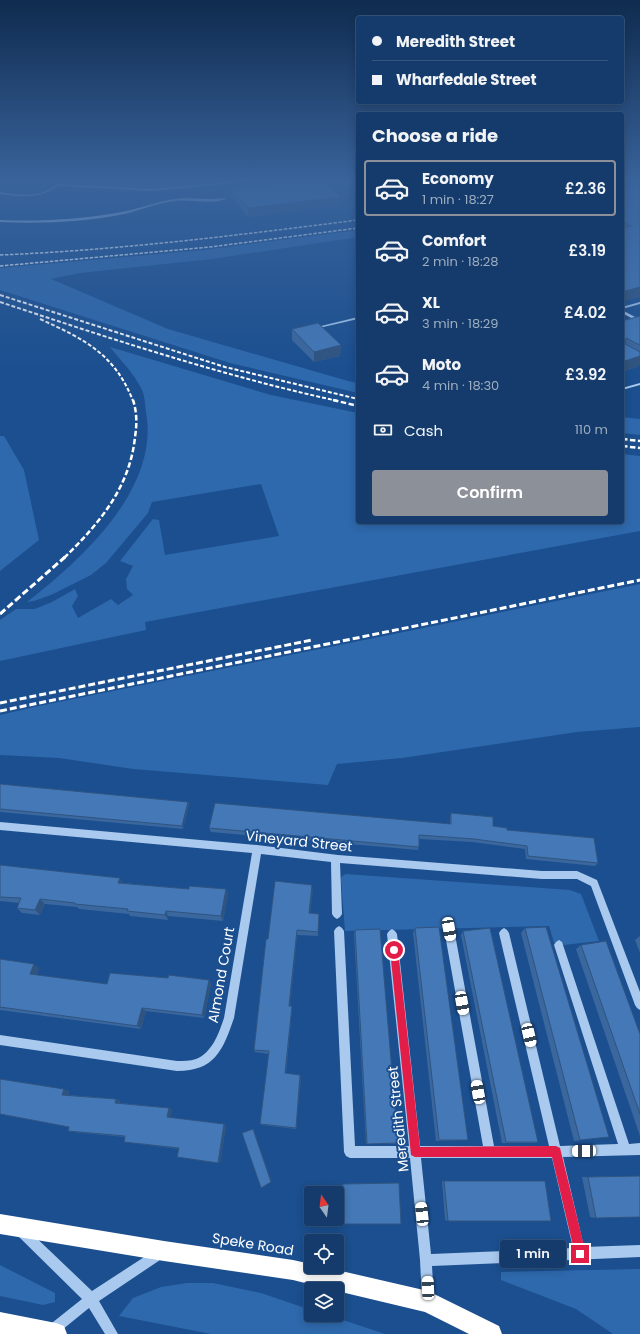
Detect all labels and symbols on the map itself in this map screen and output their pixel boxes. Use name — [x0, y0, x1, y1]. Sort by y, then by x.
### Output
street label: Vineyard Street — [245, 825, 353, 857]
car — [441, 916, 457, 942]
street label: Almond Court — [203, 925, 239, 1025]
route start — [385, 941, 403, 959]
car — [454, 990, 470, 1016]
car — [520, 1022, 538, 1048]
street label: Meredith Street — [382, 1065, 414, 1173]
car — [470, 1079, 486, 1105]
car — [572, 1145, 596, 1157]
north arrow — [304, 1186, 344, 1226]
car — [415, 1201, 429, 1227]
street label: Speke Road — [211, 1228, 295, 1260]
callout: 1 min — [500, 1240, 566, 1268]
route end — [571, 1245, 589, 1263]
car — [422, 1276, 434, 1300]

